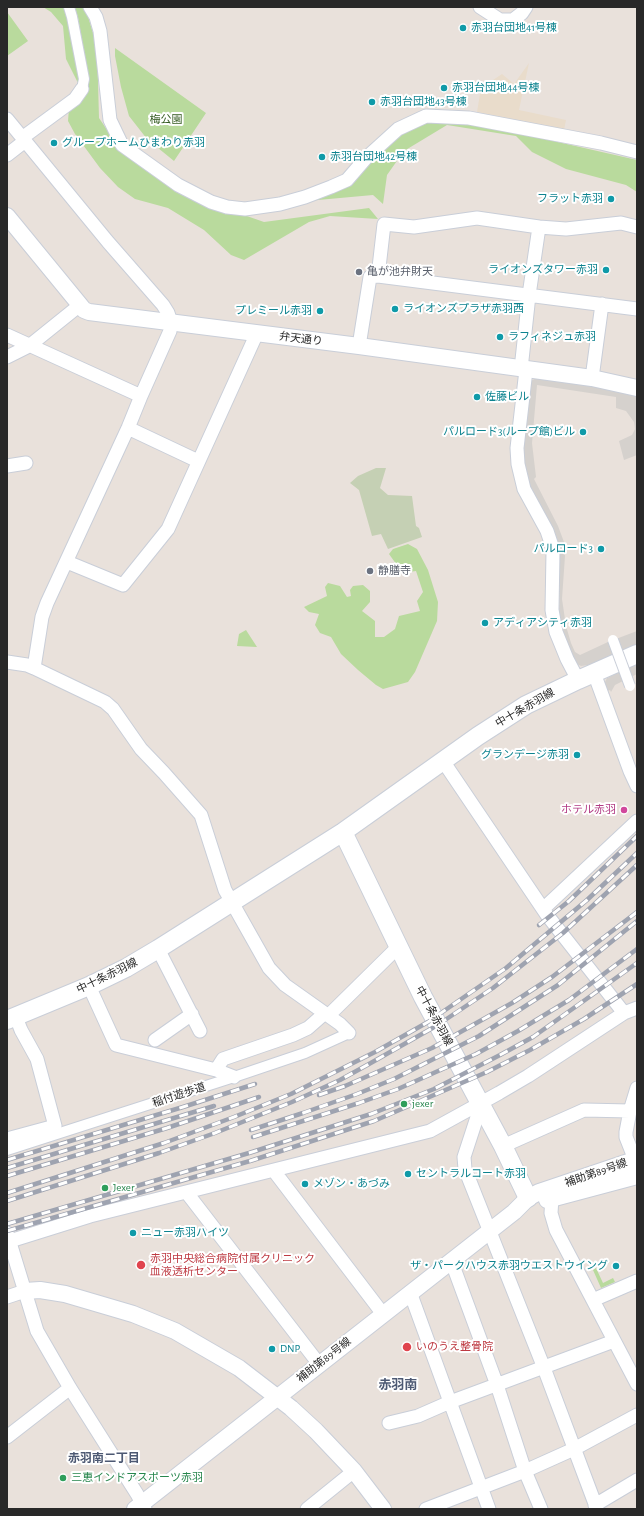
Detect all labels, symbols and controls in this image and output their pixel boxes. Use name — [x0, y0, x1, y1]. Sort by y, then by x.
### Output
place label: 赤羽台団地41号棟 — [471, 21, 557, 35]
marker: 赤羽台団地41号棟 — [458, 23, 468, 33]
place label: 赤羽台団地44号棟 — [452, 81, 540, 95]
marker: 赤羽台団地44号棟 — [439, 83, 449, 93]
place label: 赤羽台団地43号棟 — [380, 95, 467, 109]
marker: 赤羽台団地43号棟 — [367, 97, 377, 107]
park label: 梅公園 — [150, 113, 182, 127]
place label: グループホームひまわり赤羽 — [62, 136, 205, 150]
marker: グループホームひまわり赤羽 — [49, 138, 59, 148]
place label: 赤羽台団地42号棟 — [330, 150, 417, 164]
marker: 赤羽台団地42号棟 — [317, 152, 327, 162]
place label: フラット赤羽 — [537, 192, 603, 206]
marker: フラット赤羽 — [606, 194, 616, 204]
place label: ライオンズタワー赤羽 — [488, 263, 598, 277]
place label: 亀が池弁財天 — [367, 265, 433, 279]
marker: ライオンズタワー赤羽 — [601, 265, 611, 275]
marker: 亀が池弁財天 — [354, 267, 364, 277]
place label: ライオンズプラザ赤羽西 — [403, 302, 524, 316]
place label: プレミール赤羽 — [235, 304, 312, 318]
marker: ライオンズプラザ赤羽西 — [390, 304, 400, 314]
marker: プレミール赤羽 — [315, 306, 325, 316]
street label: 弁天通り — [278, 330, 324, 348]
place label: ラフィネジュ赤羽 — [508, 330, 596, 344]
marker: ラフィネジュ赤羽 — [495, 332, 505, 342]
place label: 佐藤ビル — [485, 390, 529, 404]
marker: 佐藤ビル — [472, 392, 482, 402]
place label: パルロード3(ループ館)ビル — [443, 425, 575, 439]
marker: パルロード3(ループ館)ビル — [578, 427, 588, 437]
place label: パルロード3 — [533, 542, 593, 556]
marker: パルロード3 — [596, 544, 606, 554]
place label: 静膳寺 — [378, 564, 411, 578]
marker: 静膳寺 — [365, 566, 375, 576]
place label: アディアシティ赤羽 — [493, 616, 592, 630]
marker: アディアシティ赤羽 — [480, 618, 490, 628]
street label: 中十条赤羽線 — [493, 686, 557, 730]
place label: グランデージ赤羽 — [481, 748, 569, 762]
marker: グランデージ赤羽 — [572, 750, 582, 760]
place label: ホテル赤羽 — [561, 803, 616, 817]
marker: ホテル赤羽 — [619, 805, 629, 815]
street label: 中十条赤羽線 — [74, 956, 140, 996]
street label: 中十条赤羽線 — [413, 984, 455, 1048]
street label: 稲付遊歩道 — [151, 1080, 207, 1110]
place label: jexer — [412, 1097, 433, 1111]
marker: jexer — [399, 1099, 409, 1109]
street label: 補助第89号線 — [563, 1156, 629, 1190]
place label: セントラルコート赤羽 — [416, 1167, 526, 1181]
marker: セントラルコート赤羽 — [403, 1169, 413, 1179]
place label: メゾン・あづみ — [313, 1177, 390, 1191]
marker: メゾン・あづみ — [300, 1179, 310, 1189]
place label: Jexer — [113, 1181, 134, 1195]
marker: Jexer — [100, 1183, 110, 1193]
place label: ニュー赤羽ハイツ — [141, 1226, 229, 1240]
marker: ニュー赤羽ハイツ — [128, 1228, 138, 1238]
place label: 赤羽中央総合病院付属クリニック 血液透析センター — [150, 1252, 315, 1278]
marker: 赤羽中央総合病院付属クリニック 血液透析センター — [135, 1259, 147, 1271]
place label: ザ・パークハウス赤羽ウエストウイング — [410, 1259, 608, 1273]
marker: ザ・パークハウス赤羽ウエストウイング — [611, 1261, 621, 1271]
street label: 補助第89号線 — [294, 1335, 354, 1385]
place label: いのうえ整骨院 — [416, 1340, 493, 1354]
marker: いのうえ整骨院 — [401, 1341, 413, 1353]
place label: DNP — [280, 1342, 300, 1356]
marker: DNP — [267, 1344, 277, 1354]
district label: 赤羽南 — [379, 1377, 417, 1393]
district label: 赤羽南二丁目 — [68, 1451, 140, 1465]
place label: 三恵インドアスポーツ赤羽 — [71, 1471, 203, 1485]
marker: 三恵インドアスポーツ赤羽 — [58, 1473, 68, 1483]

